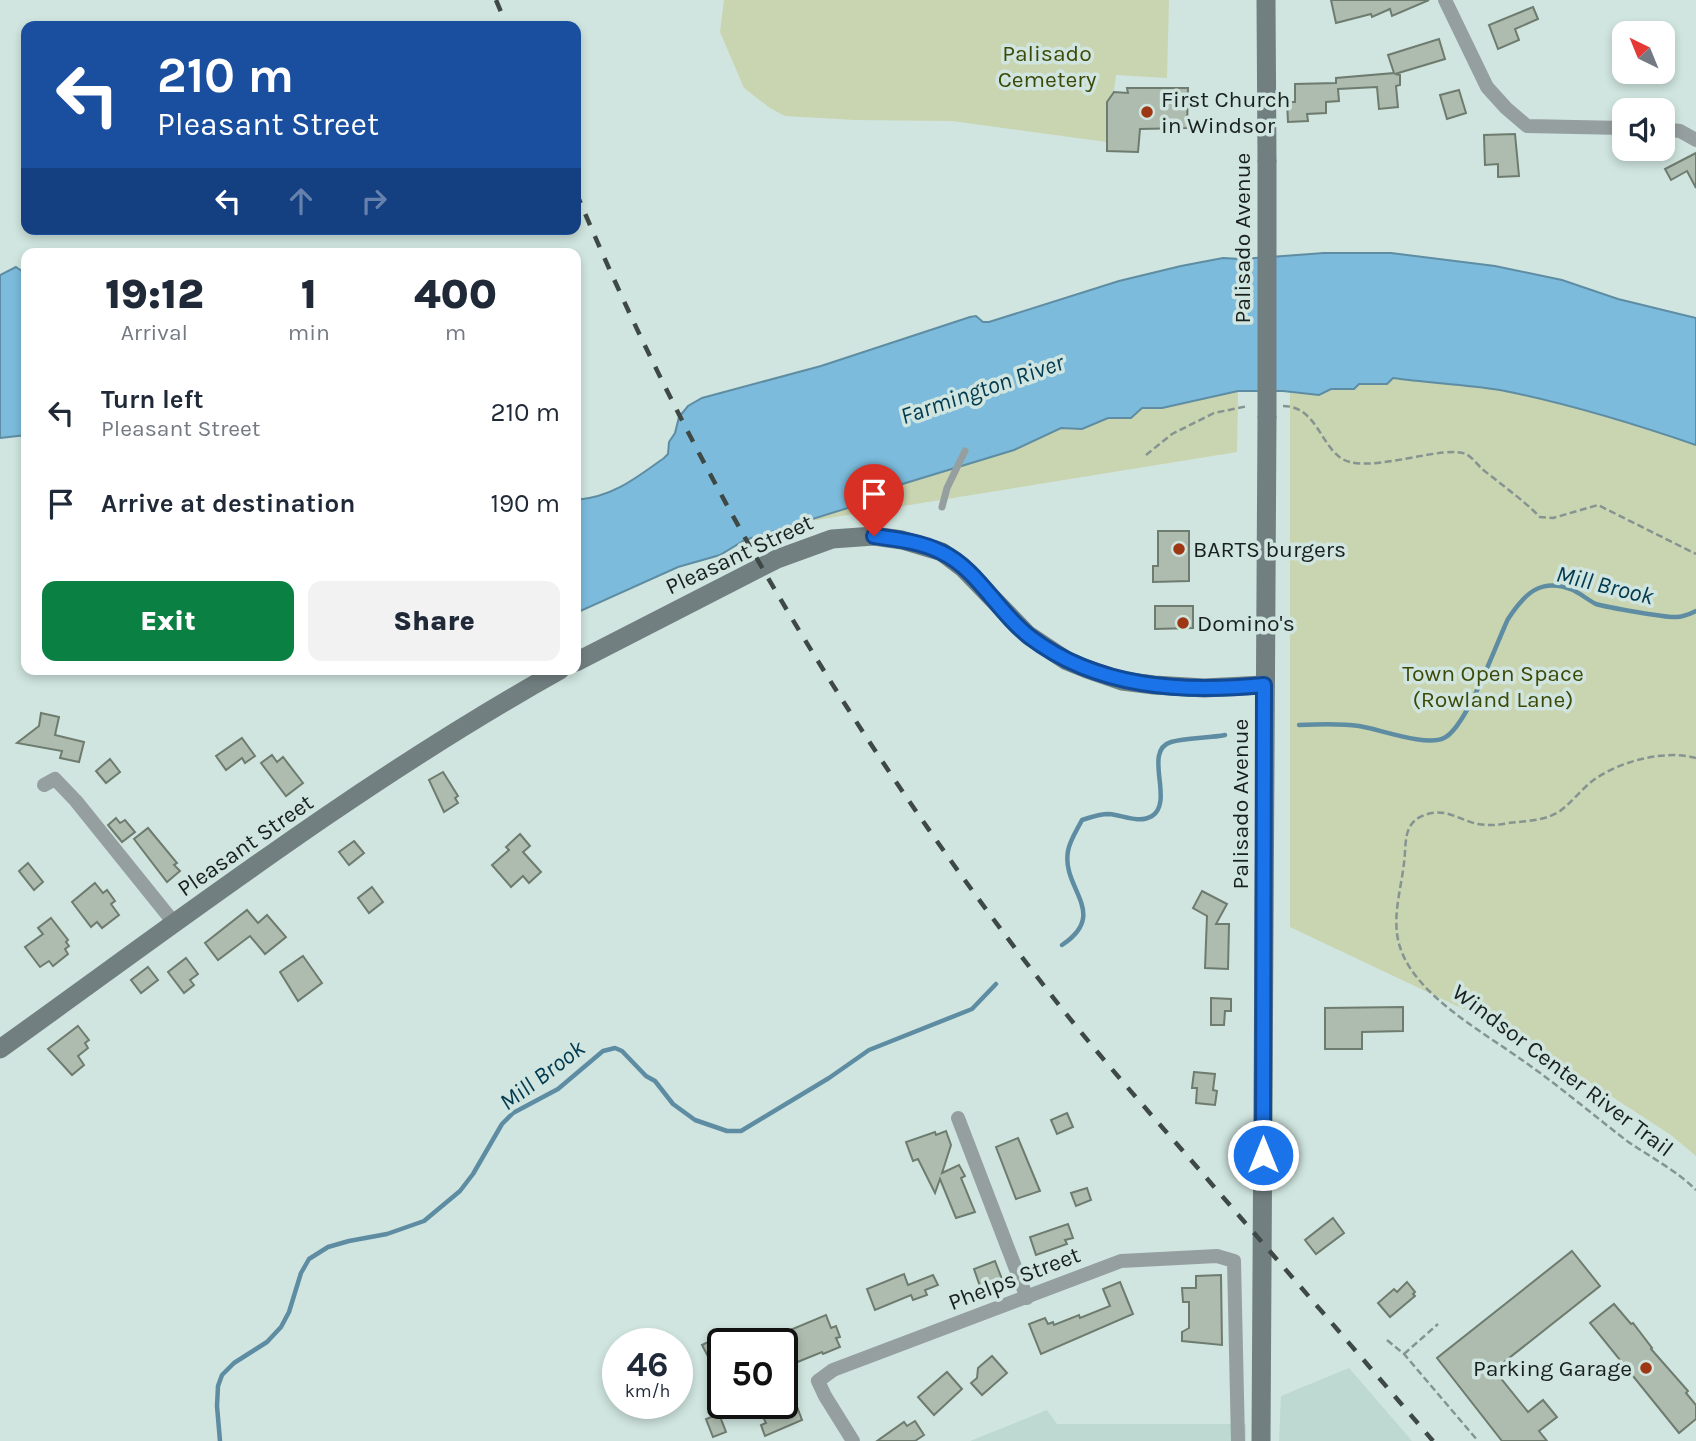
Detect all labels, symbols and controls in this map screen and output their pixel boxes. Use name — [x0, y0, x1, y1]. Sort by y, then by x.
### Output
north arrow — [1612, 21, 1675, 84]
map controls — [1612, 21, 1675, 161]
park label: Palisado Cemetery — [998, 40, 1097, 93]
text: 210 m — [157, 47, 294, 104]
icon: left — [42, 49, 133, 140]
place label: First Church in Windsor — [1161, 86, 1290, 139]
button: sound — [1612, 98, 1675, 161]
marker: First Church in Windsor — [1139, 104, 1155, 120]
text: Pleasant Street — [157, 106, 379, 143]
street label: Palisado Avenue — [1229, 153, 1256, 323]
icon: left — [209, 182, 247, 220]
icon: ahead — [282, 182, 320, 220]
icon: right — [355, 182, 393, 220]
text: 19:12 — [105, 269, 204, 319]
text: 1 — [301, 269, 317, 319]
text: 400 — [414, 269, 497, 319]
text: Arrival — [121, 319, 188, 346]
text: min — [288, 319, 330, 346]
text: m — [445, 319, 466, 346]
water label: Farmington River — [897, 348, 1068, 430]
text: Turn left — [101, 384, 203, 415]
icon: left — [42, 394, 80, 432]
text: 210 m — [490, 397, 560, 428]
text: Pleasant Street — [101, 415, 261, 442]
pin — [844, 464, 904, 536]
icon: arrive — [855, 475, 893, 513]
icon: arrive — [42, 485, 80, 523]
text: Arrive at destination — [101, 488, 355, 519]
text: 190 m — [490, 488, 560, 519]
street label: Pleasant Street — [661, 508, 818, 600]
place label: BARTS burgers — [1193, 536, 1346, 563]
marker: BARTS burgers — [1171, 541, 1187, 557]
water label: Mill Brook — [1553, 559, 1657, 611]
button: Exit — [42, 581, 294, 661]
button: Share — [308, 581, 560, 661]
place label: Domino's — [1197, 610, 1295, 637]
marker: Domino's — [1175, 615, 1191, 631]
park label: Town Open Space (Rowland Lane) — [1402, 660, 1584, 713]
street label: Palisado Avenue — [1227, 719, 1254, 889]
street label: Pleasant Street — [172, 788, 319, 902]
street label: Windsor Center River Trail — [1447, 978, 1678, 1162]
water label: Mill Brook — [494, 1033, 591, 1116]
position arrow — [1226, 1118, 1300, 1192]
street label: Phelps Street — [944, 1241, 1084, 1316]
speed limit sign: 50 — [707, 1328, 798, 1419]
text: 46 — [626, 1344, 669, 1385]
place label: Parking Garage — [1473, 1355, 1632, 1382]
marker: Parking Garage — [1638, 1360, 1654, 1376]
text: km/h — [625, 1380, 670, 1402]

